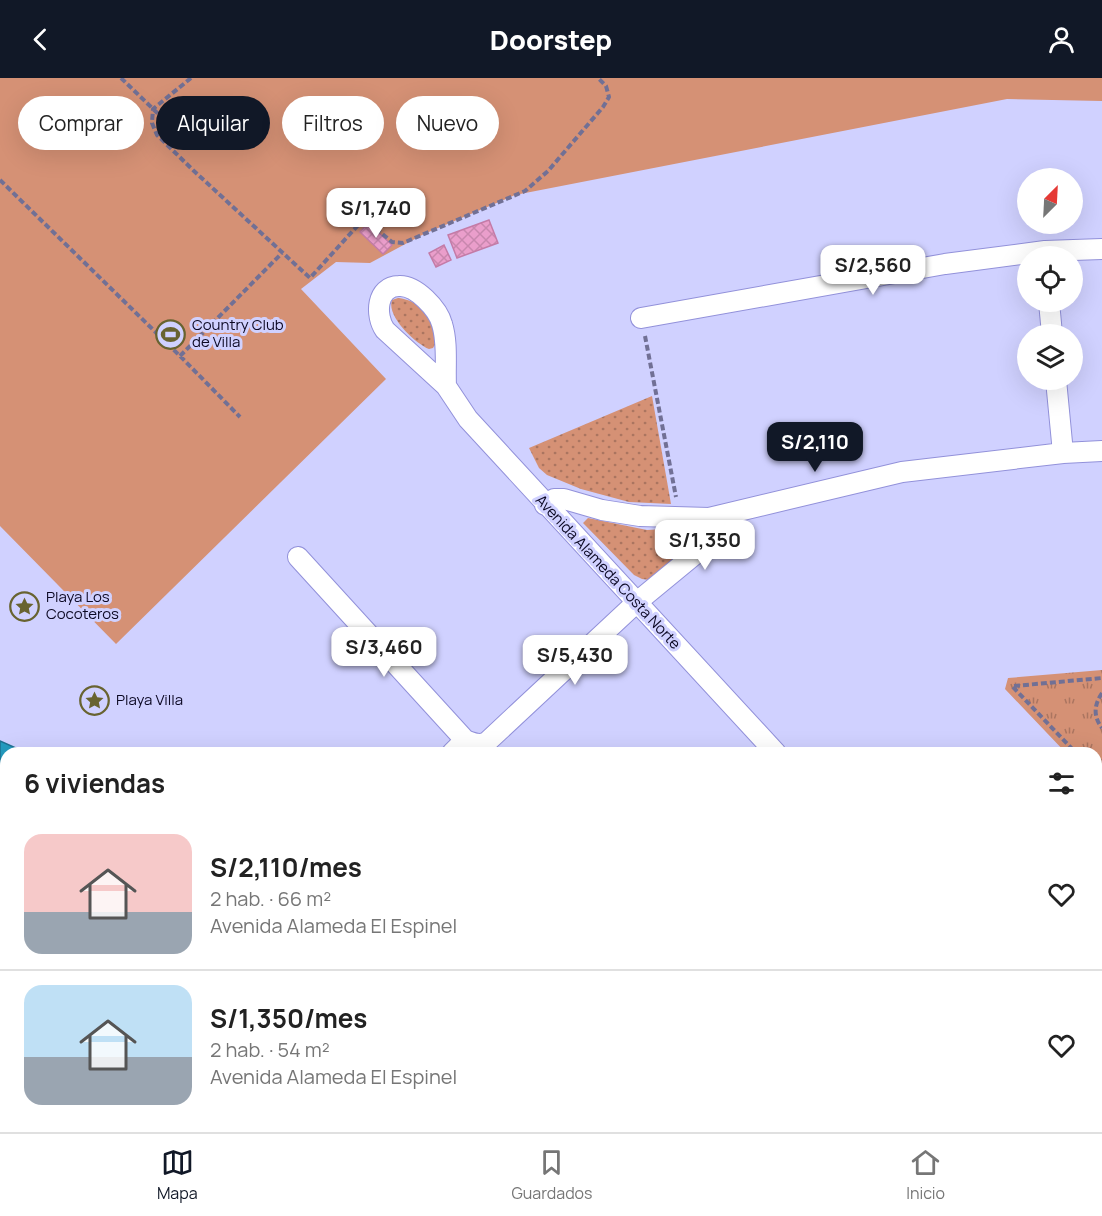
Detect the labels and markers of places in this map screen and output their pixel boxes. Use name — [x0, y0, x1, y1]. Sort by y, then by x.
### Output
pin: S/1,740 — [321, 188, 431, 239]
pin: S/2,560 — [818, 245, 928, 296]
place label: Country Club de Villa — [192, 314, 284, 352]
sports icon: Country Club de Villa — [155, 318, 187, 350]
pin: S/2,110 — [760, 422, 870, 473]
pin: S/1,350 — [650, 520, 760, 571]
place label: Playa Los Cocoteros — [46, 586, 119, 624]
place icon: Playa Los Cocoteros — [9, 590, 41, 622]
pin: S/3,460 — [329, 627, 439, 678]
pin: S/5,430 — [520, 635, 630, 686]
place icon: Playa Villa — [79, 684, 111, 716]
place label: Playa Villa — [116, 689, 183, 710]

